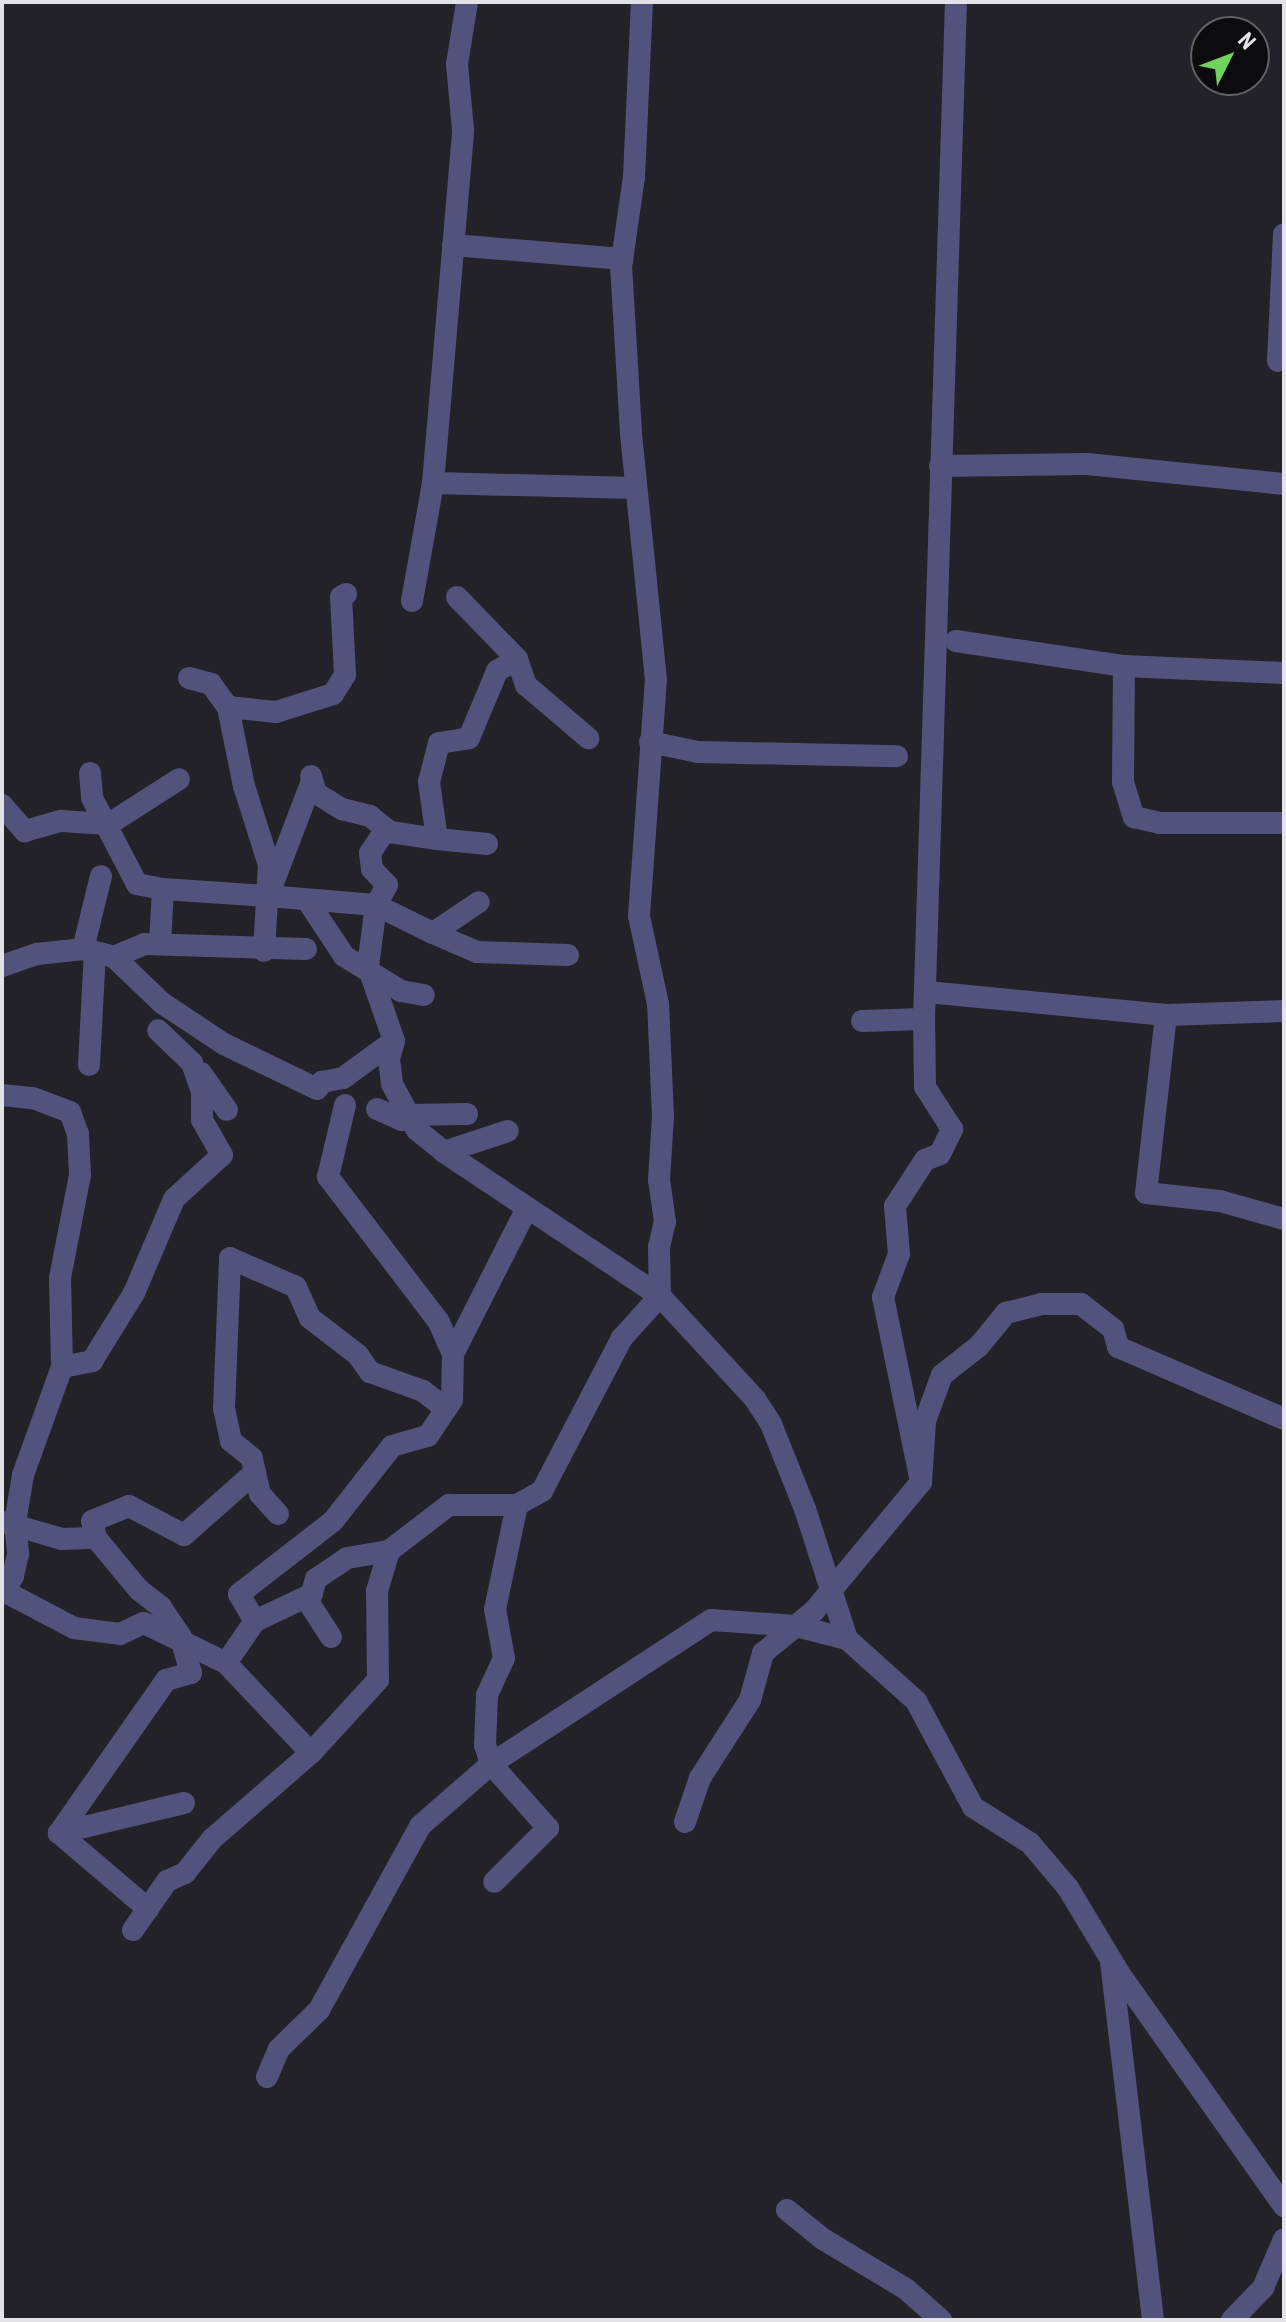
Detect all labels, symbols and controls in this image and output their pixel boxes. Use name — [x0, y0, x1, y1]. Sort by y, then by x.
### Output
north arrow — [1190, 16, 1270, 96]
text: N — [1233, 28, 1261, 54]

